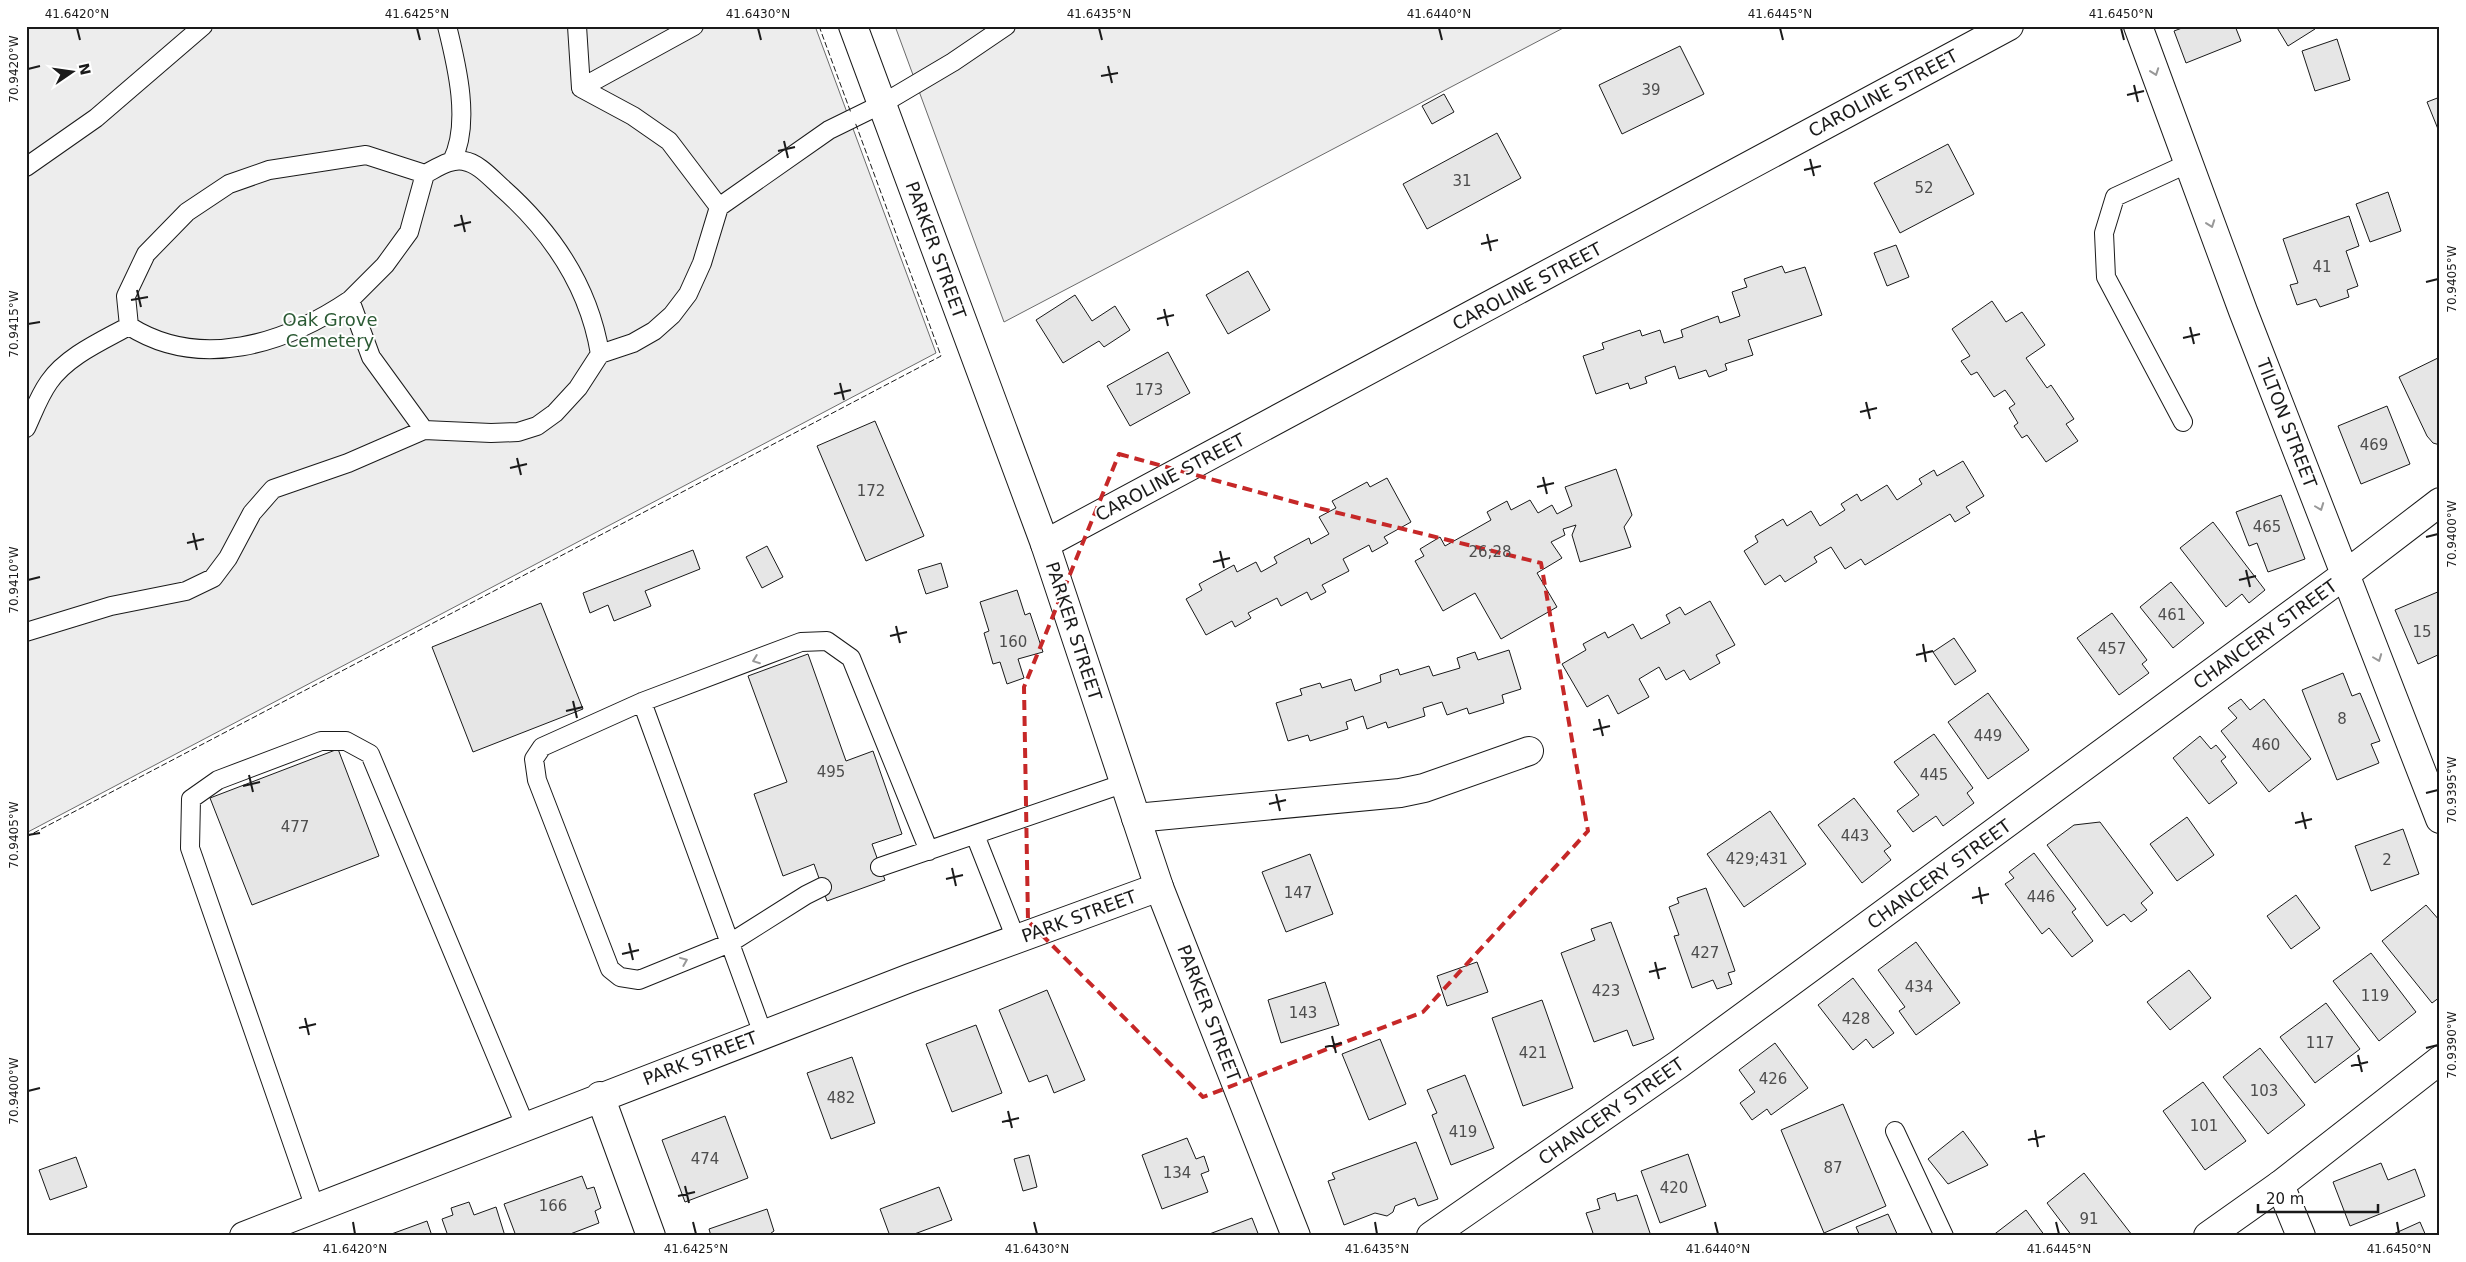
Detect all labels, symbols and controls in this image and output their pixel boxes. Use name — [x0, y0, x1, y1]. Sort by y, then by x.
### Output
text: 41.6420°N — [45, 7, 109, 21]
text: 41.6425°N — [385, 7, 449, 21]
text: 41.6430°N — [726, 7, 790, 21]
text: 41.6435°N — [1067, 7, 1131, 21]
text: 41.6440°N — [1407, 7, 1471, 21]
text: 41.6445°N — [1748, 7, 1812, 21]
text: 41.6450°N — [2089, 7, 2153, 21]
text: 70.9420°W — [7, 35, 21, 103]
street label: CAROLINE STREET — [1805, 44, 1962, 141]
north arrow — [48, 48, 98, 98]
text: N — [76, 62, 94, 77]
one-way arrow — [2149, 67, 2159, 76]
house number: 39 — [1641, 81, 1661, 99]
house number: 31 — [1452, 172, 1472, 190]
street label: PARKER STREET — [901, 178, 971, 322]
house number: 52 — [1914, 179, 1934, 197]
one-way arrow — [2205, 220, 2215, 228]
street label: CAROLINE STREET — [1449, 237, 1606, 334]
text: 70.9405°W — [2445, 245, 2459, 313]
house number: 41 — [2312, 258, 2332, 276]
text: 70.9415°W — [7, 290, 21, 358]
park label: Oak Grove Cemetery — [282, 309, 378, 351]
street label: TILTON STREET — [2252, 354, 2322, 492]
house number: 173 — [1135, 381, 1163, 399]
street label: CAROLINE STREET — [1092, 428, 1249, 525]
house number: 469 — [2360, 436, 2388, 454]
house number: 172 — [857, 482, 885, 500]
text: 70.9400°W — [2445, 500, 2459, 568]
one-way arrow — [2313, 502, 2324, 511]
house number: 465 — [2253, 518, 2281, 536]
house number: 26;28 — [1468, 543, 1512, 561]
text: 70.9410°W — [7, 546, 21, 614]
street label: PARKER STREET — [1042, 559, 1107, 704]
street label: CHANCERY STREET — [2189, 574, 2342, 693]
house number: 461 — [2158, 606, 2186, 624]
house number: 15 — [2412, 623, 2432, 641]
house number: 160 — [999, 633, 1027, 651]
house number: 457 — [2098, 640, 2126, 658]
one-way arrow — [752, 654, 760, 664]
one-way arrow — [2372, 654, 2382, 662]
house number: 8 — [2337, 710, 2347, 728]
house number: 449 — [1974, 727, 2002, 745]
house number: 460 — [2252, 736, 2280, 754]
text: 70.9395°W — [2445, 756, 2459, 824]
house number: 495 — [817, 763, 845, 781]
house number: 445 — [1920, 766, 1948, 784]
text: 70.9405°W — [7, 801, 21, 869]
street label: CHANCERY STREET — [1863, 814, 2016, 933]
house number: 477 — [281, 818, 309, 836]
house number: 443 — [1841, 827, 1869, 845]
house number: 429;431 — [1726, 850, 1788, 868]
house number: 2 — [2382, 851, 2392, 869]
house number: 147 — [1284, 884, 1312, 902]
street label: PARK STREET — [1019, 885, 1140, 947]
house number: 446 — [2027, 888, 2055, 906]
street label: PARKER STREET — [1173, 942, 1245, 1085]
house number: 427 — [1691, 944, 1719, 962]
one-way arrow — [679, 957, 688, 968]
house number: 434 — [1905, 978, 1933, 996]
house number: 423 — [1592, 982, 1620, 1000]
house number: 119 — [2361, 987, 2389, 1005]
house number: 143 — [1289, 1004, 1317, 1022]
house number: 428 — [1842, 1010, 1870, 1028]
text: 70.9390°W — [2445, 1011, 2459, 1079]
street label: PARK STREET — [640, 1026, 761, 1089]
house number: 117 — [2306, 1034, 2334, 1052]
house number: 421 — [1519, 1044, 1547, 1062]
street label: CHANCERY STREET — [1534, 1052, 1689, 1169]
text: 70.9400°W — [7, 1057, 21, 1125]
house number: 426 — [1759, 1070, 1787, 1088]
house number: 103 — [2250, 1082, 2278, 1100]
house number: 482 — [827, 1089, 855, 1107]
house number: 101 — [2190, 1117, 2218, 1135]
house number: 419 — [1449, 1123, 1477, 1141]
house number: 474 — [691, 1150, 719, 1168]
house number: 87 — [1823, 1159, 1843, 1177]
house number: 134 — [1163, 1164, 1191, 1182]
house number: 420 — [1660, 1179, 1688, 1197]
scale bar — [2258, 1182, 2378, 1214]
text: 20 m — [2266, 1190, 2304, 1208]
house number: 166 — [539, 1197, 567, 1215]
house number: 91 — [2079, 1210, 2099, 1228]
text: 41.6420°N — [323, 1242, 387, 1256]
text: 41.6425°N — [664, 1242, 728, 1256]
text: 41.6430°N — [1005, 1242, 1069, 1256]
text: 41.6435°N — [1345, 1242, 1409, 1256]
text: 41.6440°N — [1686, 1242, 1750, 1256]
text: 41.6445°N — [2027, 1242, 2091, 1256]
text: 41.6450°N — [2367, 1242, 2431, 1256]

